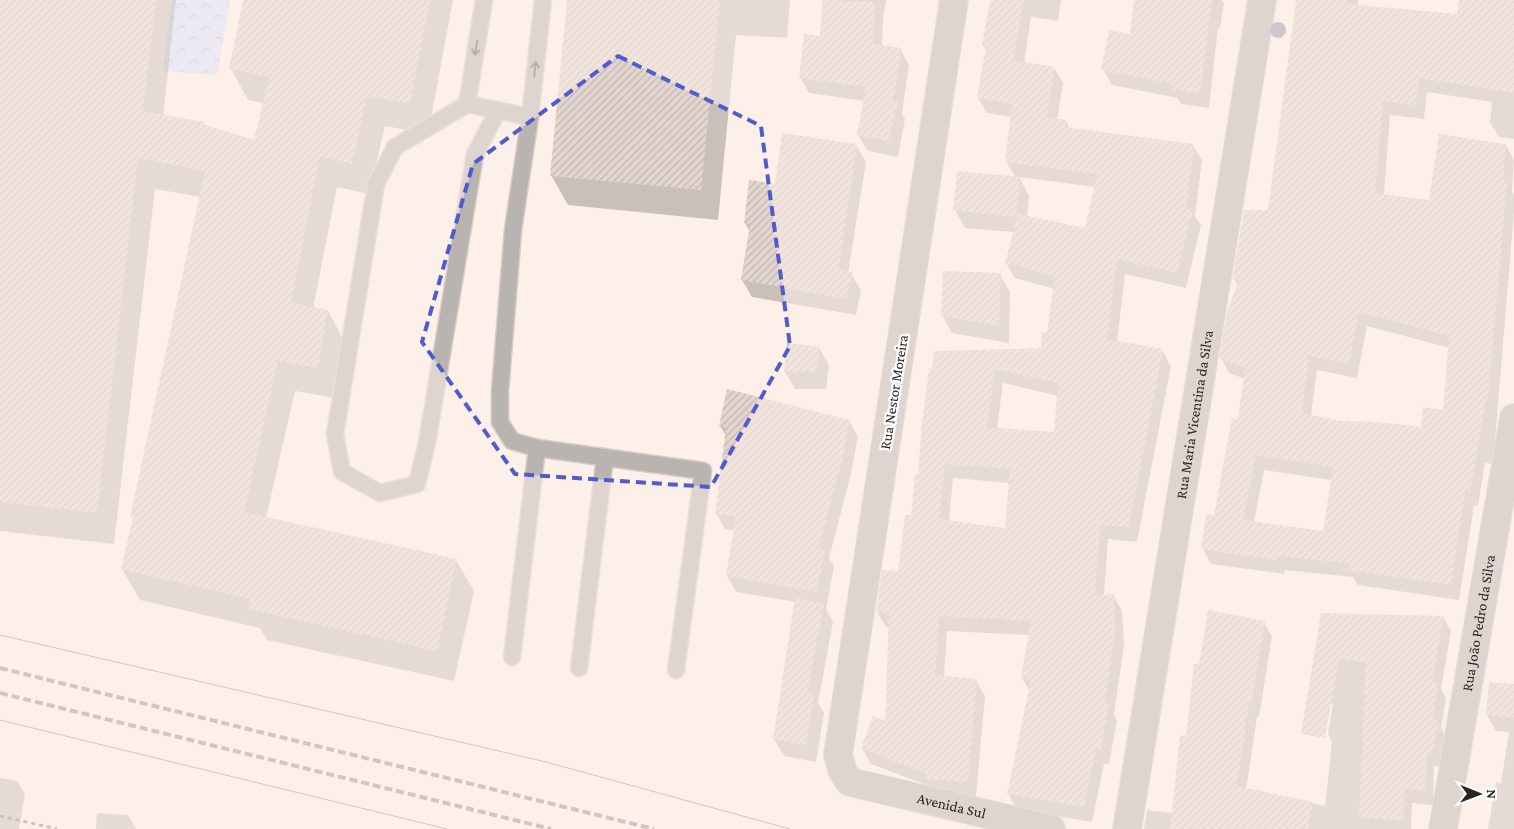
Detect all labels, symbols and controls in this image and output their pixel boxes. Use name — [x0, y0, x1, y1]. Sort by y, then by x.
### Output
one-way arrow — [471, 40, 481, 56]
one-way arrow — [530, 61, 540, 77]
street label: Rua Maria Vicentina da Silva — [1173, 329, 1216, 500]
street label: Rua Nestor Moreira — [877, 333, 911, 451]
street label: Rua João Pedro da Silva — [1459, 553, 1498, 693]
north arrow — [1454, 769, 1504, 819]
text: N — [1484, 789, 1500, 800]
street label: Avenida Sul — [915, 790, 988, 822]

